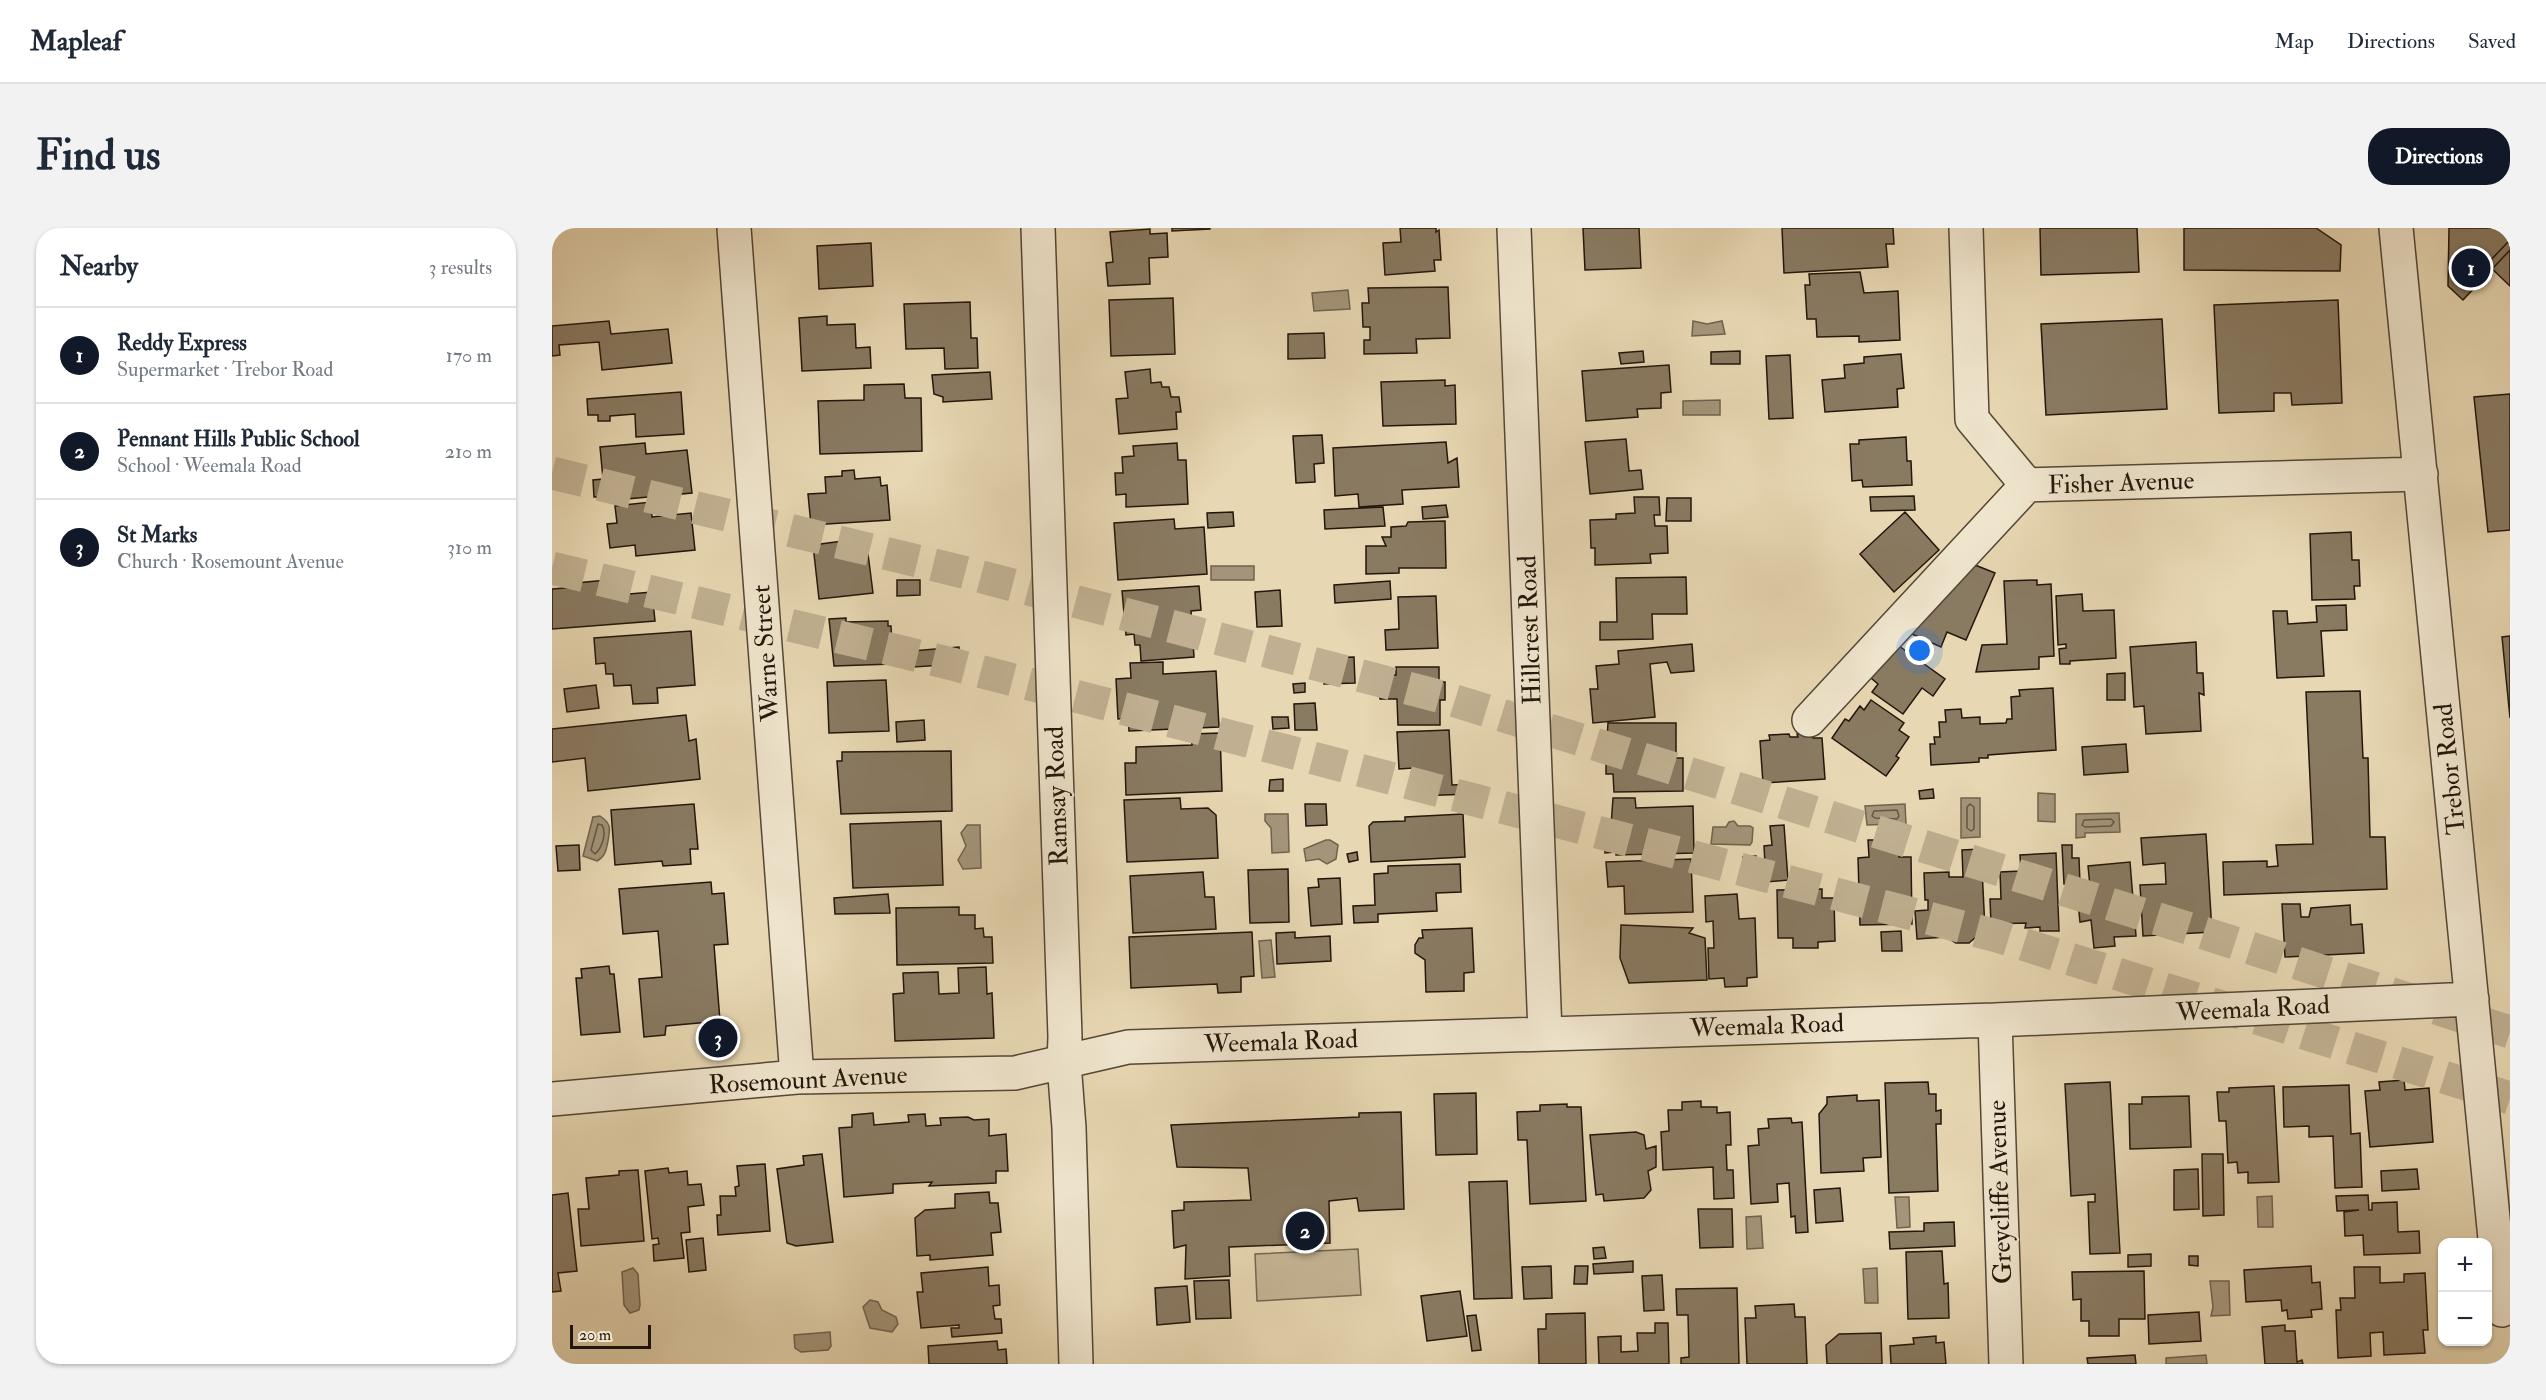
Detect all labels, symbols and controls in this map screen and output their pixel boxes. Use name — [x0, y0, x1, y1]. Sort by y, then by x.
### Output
text: Mapleaf — [30, 24, 122, 59]
text: Map — [2274, 28, 2314, 55]
text: Directions — [2347, 28, 2435, 55]
text: Saved — [2468, 28, 2516, 55]
button: Directions — [2368, 128, 2510, 185]
text: Find us — [36, 130, 160, 182]
pin: 1 — [2452, 246, 2490, 291]
text: Nearby — [60, 251, 138, 283]
text: 3 results — [429, 255, 492, 280]
text: Reddy Express — [117, 329, 247, 357]
text: 1 — [76, 343, 83, 368]
text: 170 m — [446, 343, 492, 368]
text: Supermarket · Trebor Road — [117, 357, 333, 382]
text: Pennant Hills Public School — [117, 425, 360, 453]
text: 2 — [74, 439, 85, 464]
text: 210 m — [445, 439, 492, 464]
text: School · Weemala Road — [117, 453, 302, 478]
street label: Fisher Avenue — [2047, 464, 2195, 502]
text: St Marks — [117, 521, 197, 549]
text: 3 — [76, 535, 83, 560]
text: 310 m — [447, 535, 492, 560]
text: Church · Rosemount Avenue — [117, 549, 344, 574]
street label: Hillcrest Road — [1511, 555, 1549, 705]
street label: Warne Street — [745, 584, 787, 723]
your location — [1905, 636, 1934, 665]
street label: Trebor Road — [2427, 702, 2473, 836]
street label: Ramsay Road — [1039, 725, 1075, 867]
street label: Weemala Road — [2174, 989, 2331, 1029]
street label: Weemala Road — [1689, 1007, 1845, 1045]
pin: 3 — [698, 1016, 738, 1060]
street label: Weemala Road — [1203, 1023, 1359, 1061]
street label: Rosemount Avenue — [708, 1059, 908, 1101]
street label: Greycliffe Avenue — [1981, 1099, 2019, 1285]
pin: 2 — [1286, 1208, 1324, 1254]
map controls — [2438, 1238, 2492, 1346]
button: + — [2438, 1238, 2492, 1292]
button: − — [2438, 1292, 2492, 1346]
scale bar — [570, 1322, 651, 1350]
text: 20 m — [579, 1325, 611, 1345]

